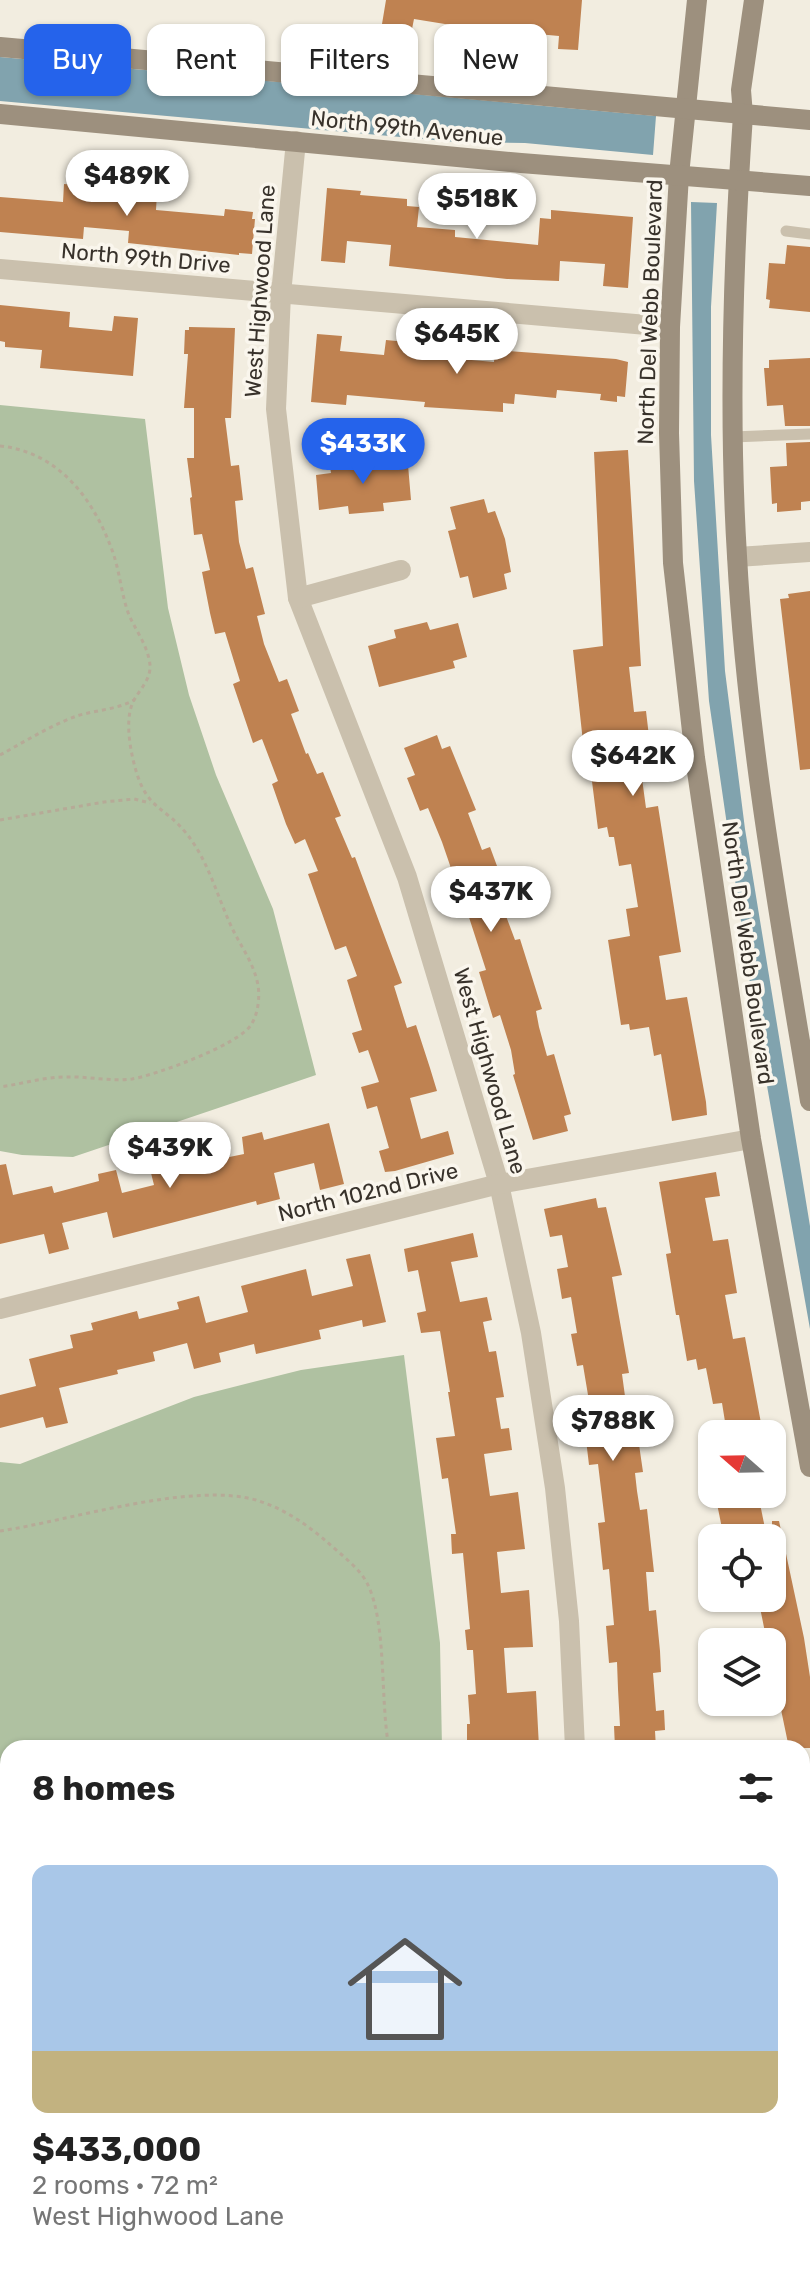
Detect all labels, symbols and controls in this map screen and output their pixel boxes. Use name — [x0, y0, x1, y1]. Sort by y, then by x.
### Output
chip: Buy — [24, 24, 131, 96]
chip: Rent — [147, 24, 265, 96]
chip: Filters — [281, 24, 418, 96]
chip: New — [434, 24, 547, 96]
street label: North 99th Avenue — [309, 104, 505, 152]
pin: $489K — [71, 150, 183, 218]
text: $489K — [84, 160, 170, 191]
pin: $518K — [421, 173, 533, 241]
street label: North Del Webb Boulevard — [632, 179, 668, 445]
text: $518K — [436, 183, 518, 214]
street label: West Highwood Lane — [239, 184, 281, 398]
street label: North 99th Drive — [60, 237, 232, 279]
pin: $645K — [401, 308, 513, 376]
text: $645K — [414, 318, 500, 349]
pin: $433K — [307, 418, 419, 486]
text: $433K — [320, 428, 406, 459]
pin: $642K — [577, 730, 689, 798]
text: $642K — [590, 740, 676, 771]
street label: North Del Webb Boulevard — [716, 820, 780, 1086]
pin: $437K — [435, 866, 547, 934]
text: $437K — [449, 876, 533, 907]
street label: West Highwood Lane — [448, 965, 532, 1177]
pin: $439K — [114, 1122, 226, 1190]
text: $439K — [127, 1132, 213, 1163]
street label: North 102nd Drive — [275, 1157, 461, 1227]
pin: $788K — [557, 1395, 669, 1463]
text: $788K — [571, 1405, 655, 1436]
north arrow — [698, 1420, 786, 1508]
map controls — [698, 1420, 786, 1716]
button: locate — [698, 1524, 786, 1612]
button: layers — [698, 1628, 786, 1716]
icon: filters — [734, 1766, 778, 1810]
text: 8 homes — [32, 1768, 175, 1809]
icon: home — [333, 1917, 477, 2061]
text: $433,000 — [32, 2129, 201, 2170]
text: 2 rooms · 72 m² — [32, 2170, 218, 2201]
text: West Highwood Lane — [32, 2201, 284, 2232]

